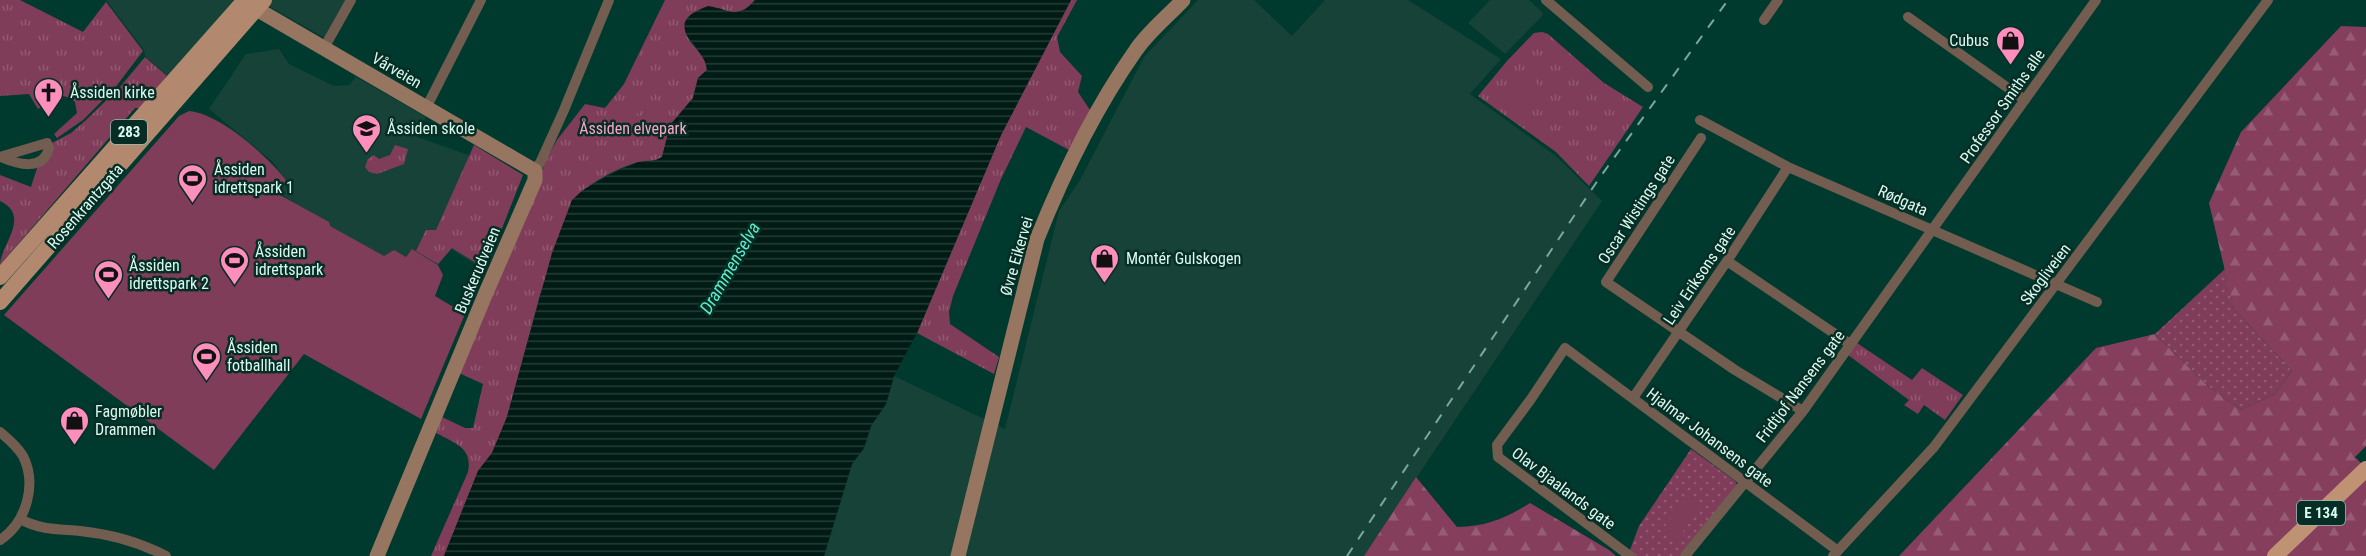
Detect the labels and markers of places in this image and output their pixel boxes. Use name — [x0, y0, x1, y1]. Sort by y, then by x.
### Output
shop icon: Cubus — [1994, 24, 2026, 66]
place label: Cubus — [1949, 31, 1989, 50]
church icon: Åssiden kirke — [33, 76, 65, 118]
place label: Åssiden kirke — [70, 82, 155, 102]
school or university icon: Åssiden skole — [350, 112, 382, 154]
place label: Åssiden skole — [387, 118, 475, 138]
place label: Åssiden idrettspark 1 — [214, 159, 294, 197]
sports icon: Åssiden idrettspark 1 — [177, 162, 209, 204]
place label: Åssiden idrettspark — [255, 241, 324, 279]
shop icon: Montér Gulskogen — [1089, 242, 1121, 284]
sports icon: Åssiden idrettspark — [218, 244, 250, 286]
place label: Montér Gulskogen — [1126, 249, 1241, 268]
place label: Åssiden idrettspark 2 — [129, 255, 209, 293]
sports icon: Åssiden idrettspark 2 — [92, 258, 124, 300]
place label: Åssiden fotballhall — [227, 337, 290, 375]
sports icon: Åssiden fotballhall — [190, 340, 222, 382]
place label: Fagmøbler Drammen — [95, 402, 162, 439]
shop icon: Fagmøbler Drammen — [58, 404, 90, 446]

